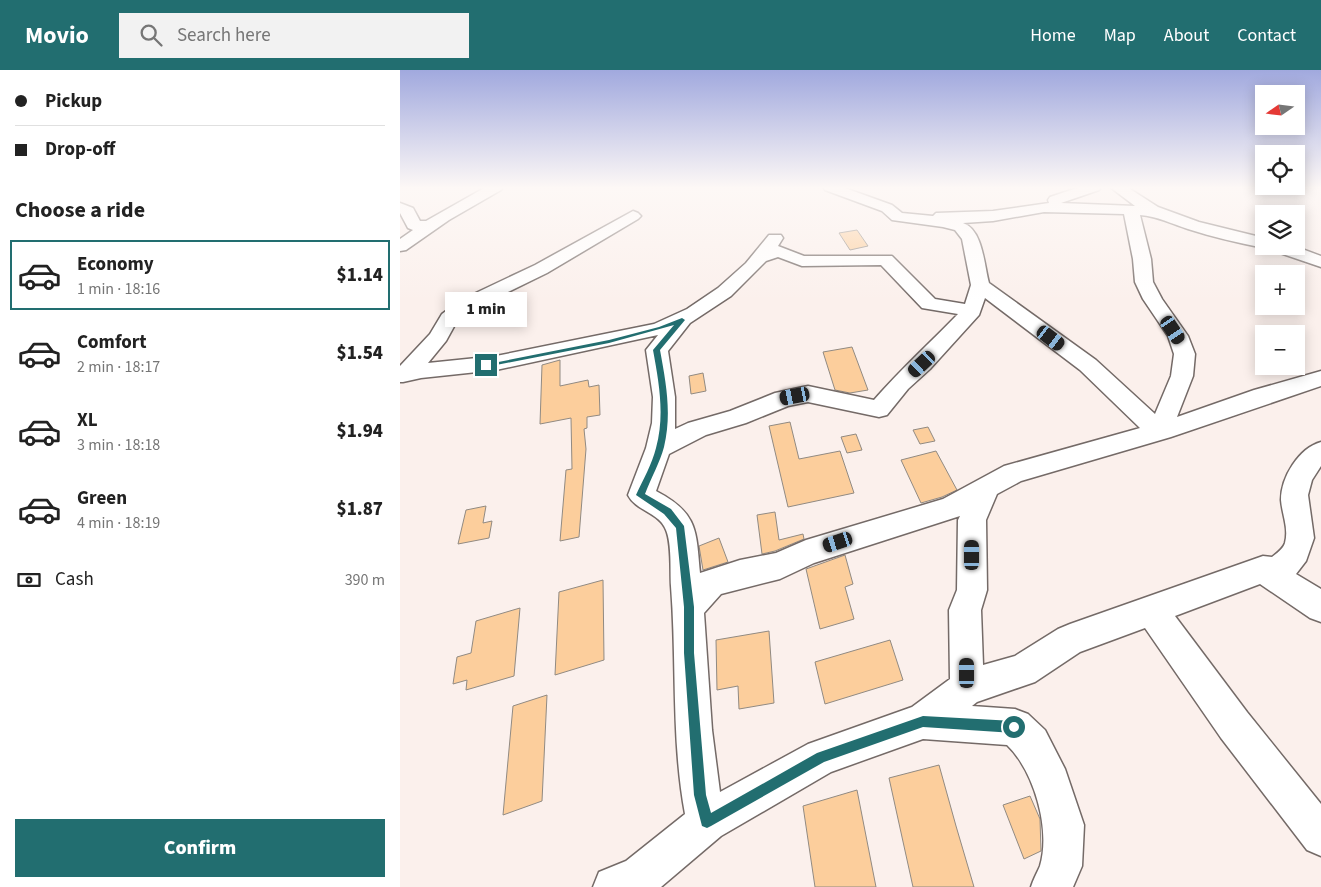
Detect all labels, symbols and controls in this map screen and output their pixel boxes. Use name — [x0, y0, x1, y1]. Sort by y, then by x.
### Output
search box — [119, 13, 469, 58]
text: Movio — [25, 18, 89, 53]
icon: search — [137, 21, 165, 49]
text: Search here — [177, 22, 271, 49]
text: Home — [1030, 23, 1076, 48]
text: Map — [1104, 23, 1136, 48]
text: About — [1164, 23, 1209, 48]
text: Contact — [1237, 23, 1296, 48]
north arrow — [1255, 85, 1305, 135]
map controls — [1255, 85, 1305, 375]
text: Pickup — [45, 88, 102, 115]
text: Drop-off — [45, 136, 115, 163]
button: locate — [1255, 145, 1305, 195]
text: Choose a ride — [15, 194, 145, 226]
button: layers — [1255, 205, 1305, 255]
text: Economy — [77, 251, 154, 278]
icon: car — [17, 253, 62, 298]
text: $1.14 — [337, 262, 383, 289]
button: + — [1255, 265, 1305, 315]
text: 1 min · 18:16 — [77, 278, 160, 300]
callout: 1 min — [445, 292, 527, 328]
text: 1 min — [466, 298, 506, 320]
car — [1158, 313, 1187, 347]
car — [1034, 323, 1067, 353]
button: − — [1255, 325, 1305, 375]
text: Comfort — [77, 329, 147, 356]
icon: car — [17, 331, 62, 376]
text: $1.54 — [337, 340, 383, 367]
car — [905, 348, 938, 380]
route end — [475, 354, 497, 376]
text: 2 min · 18:17 — [77, 356, 160, 378]
car — [778, 386, 811, 406]
text: XL — [77, 407, 98, 434]
icon: car — [17, 409, 62, 454]
text: $1.94 — [337, 418, 383, 445]
text: 3 min · 18:18 — [77, 434, 160, 456]
text: Green — [77, 485, 127, 512]
icon: car — [17, 487, 62, 532]
text: $1.87 — [337, 496, 383, 523]
text: 4 min · 18:19 — [77, 512, 160, 534]
car — [821, 530, 854, 554]
car — [964, 540, 979, 570]
icon: cash — [15, 566, 43, 594]
text: Cash — [55, 566, 94, 593]
text: 390 m — [345, 569, 385, 591]
car — [959, 658, 974, 688]
route start — [1003, 716, 1025, 738]
button: Confirm — [15, 819, 385, 877]

